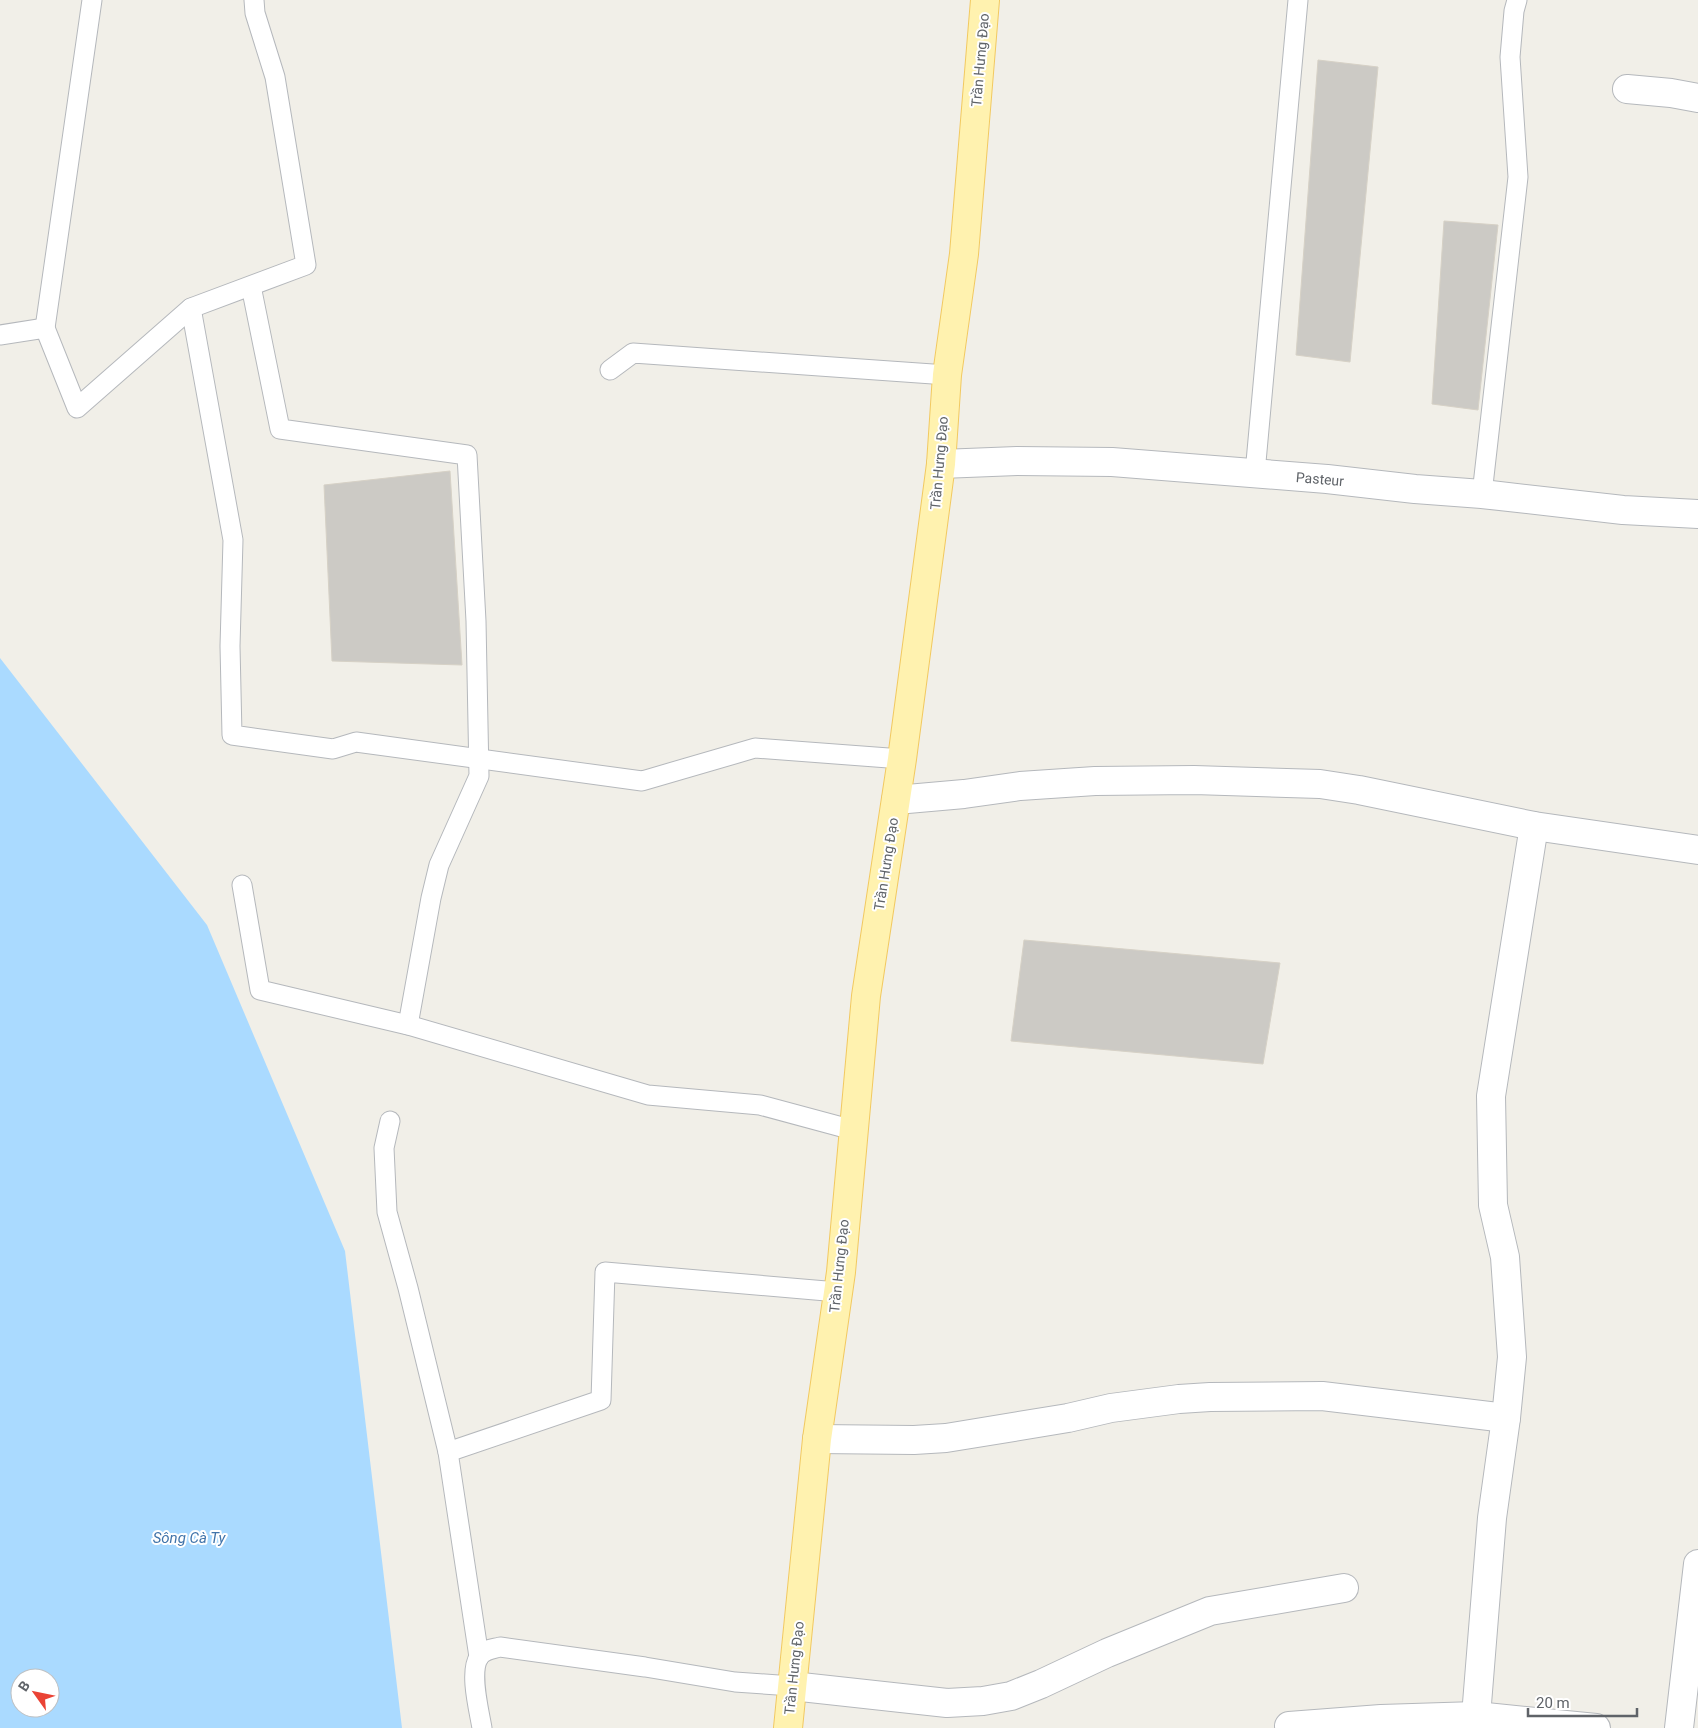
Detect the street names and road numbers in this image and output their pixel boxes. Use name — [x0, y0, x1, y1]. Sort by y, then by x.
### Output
street label: Trần Hưng Đạo — [968, 13, 992, 107]
street label: Trần Hưng Đạo — [927, 416, 951, 510]
street label: Pasteur — [1295, 469, 1345, 489]
street label: Trần Hưng Đạo — [871, 816, 901, 912]
street label: Trần Hưng Đạo — [826, 1218, 852, 1314]
street label: Trần Hưng Đạo — [781, 1620, 807, 1716]

